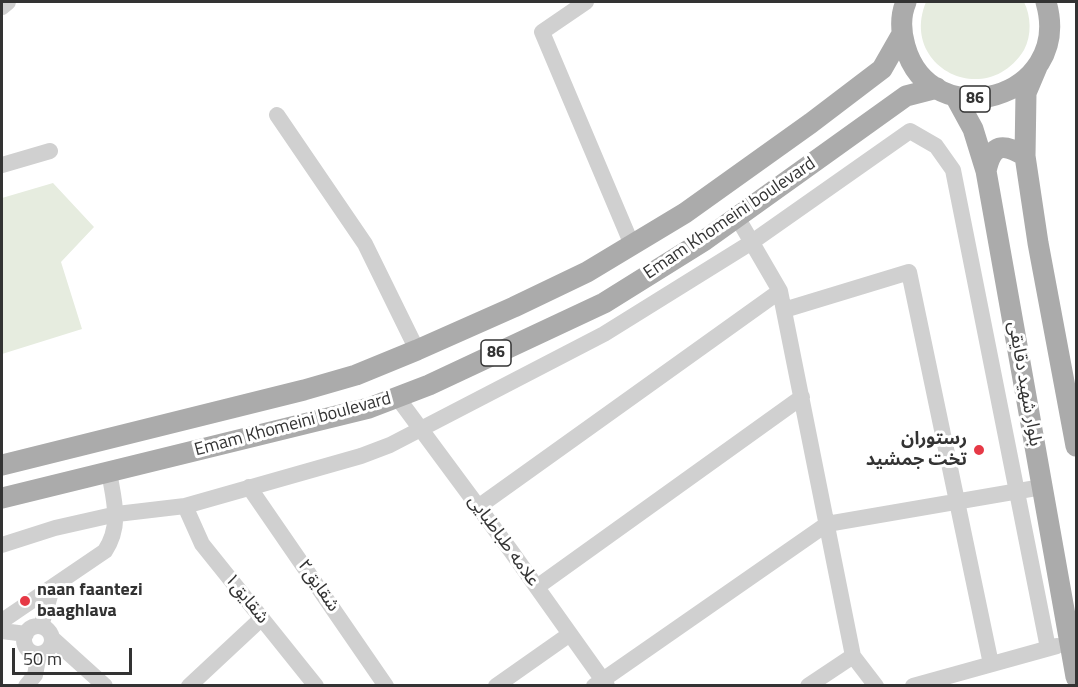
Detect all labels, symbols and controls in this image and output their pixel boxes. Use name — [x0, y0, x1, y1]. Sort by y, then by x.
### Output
road number: 86 — [960, 86, 990, 112]
street label: Emam Khomeini boulevard — [640, 153, 820, 285]
street label: بلوار شهید دقایقی — [1002, 320, 1046, 448]
road number: 86 — [481, 340, 511, 366]
street label: Emam Khomeini boulevard — [192, 388, 394, 462]
place label: رستوران تخت جمشید — [866, 429, 967, 472]
marker: رستوران تخت جمشید — [972, 443, 986, 457]
street label: علامه طباطبایی — [463, 491, 543, 591]
street label: شقایق۲ — [292, 556, 344, 616]
street label: شقایق۱ — [219, 569, 273, 629]
place label: naan faantezi baaghlava — [37, 580, 143, 622]
marker: naan faantezi baaghlava — [18, 594, 32, 608]
scale bar — [15, 636, 135, 674]
text: 50 m — [23, 645, 62, 672]

